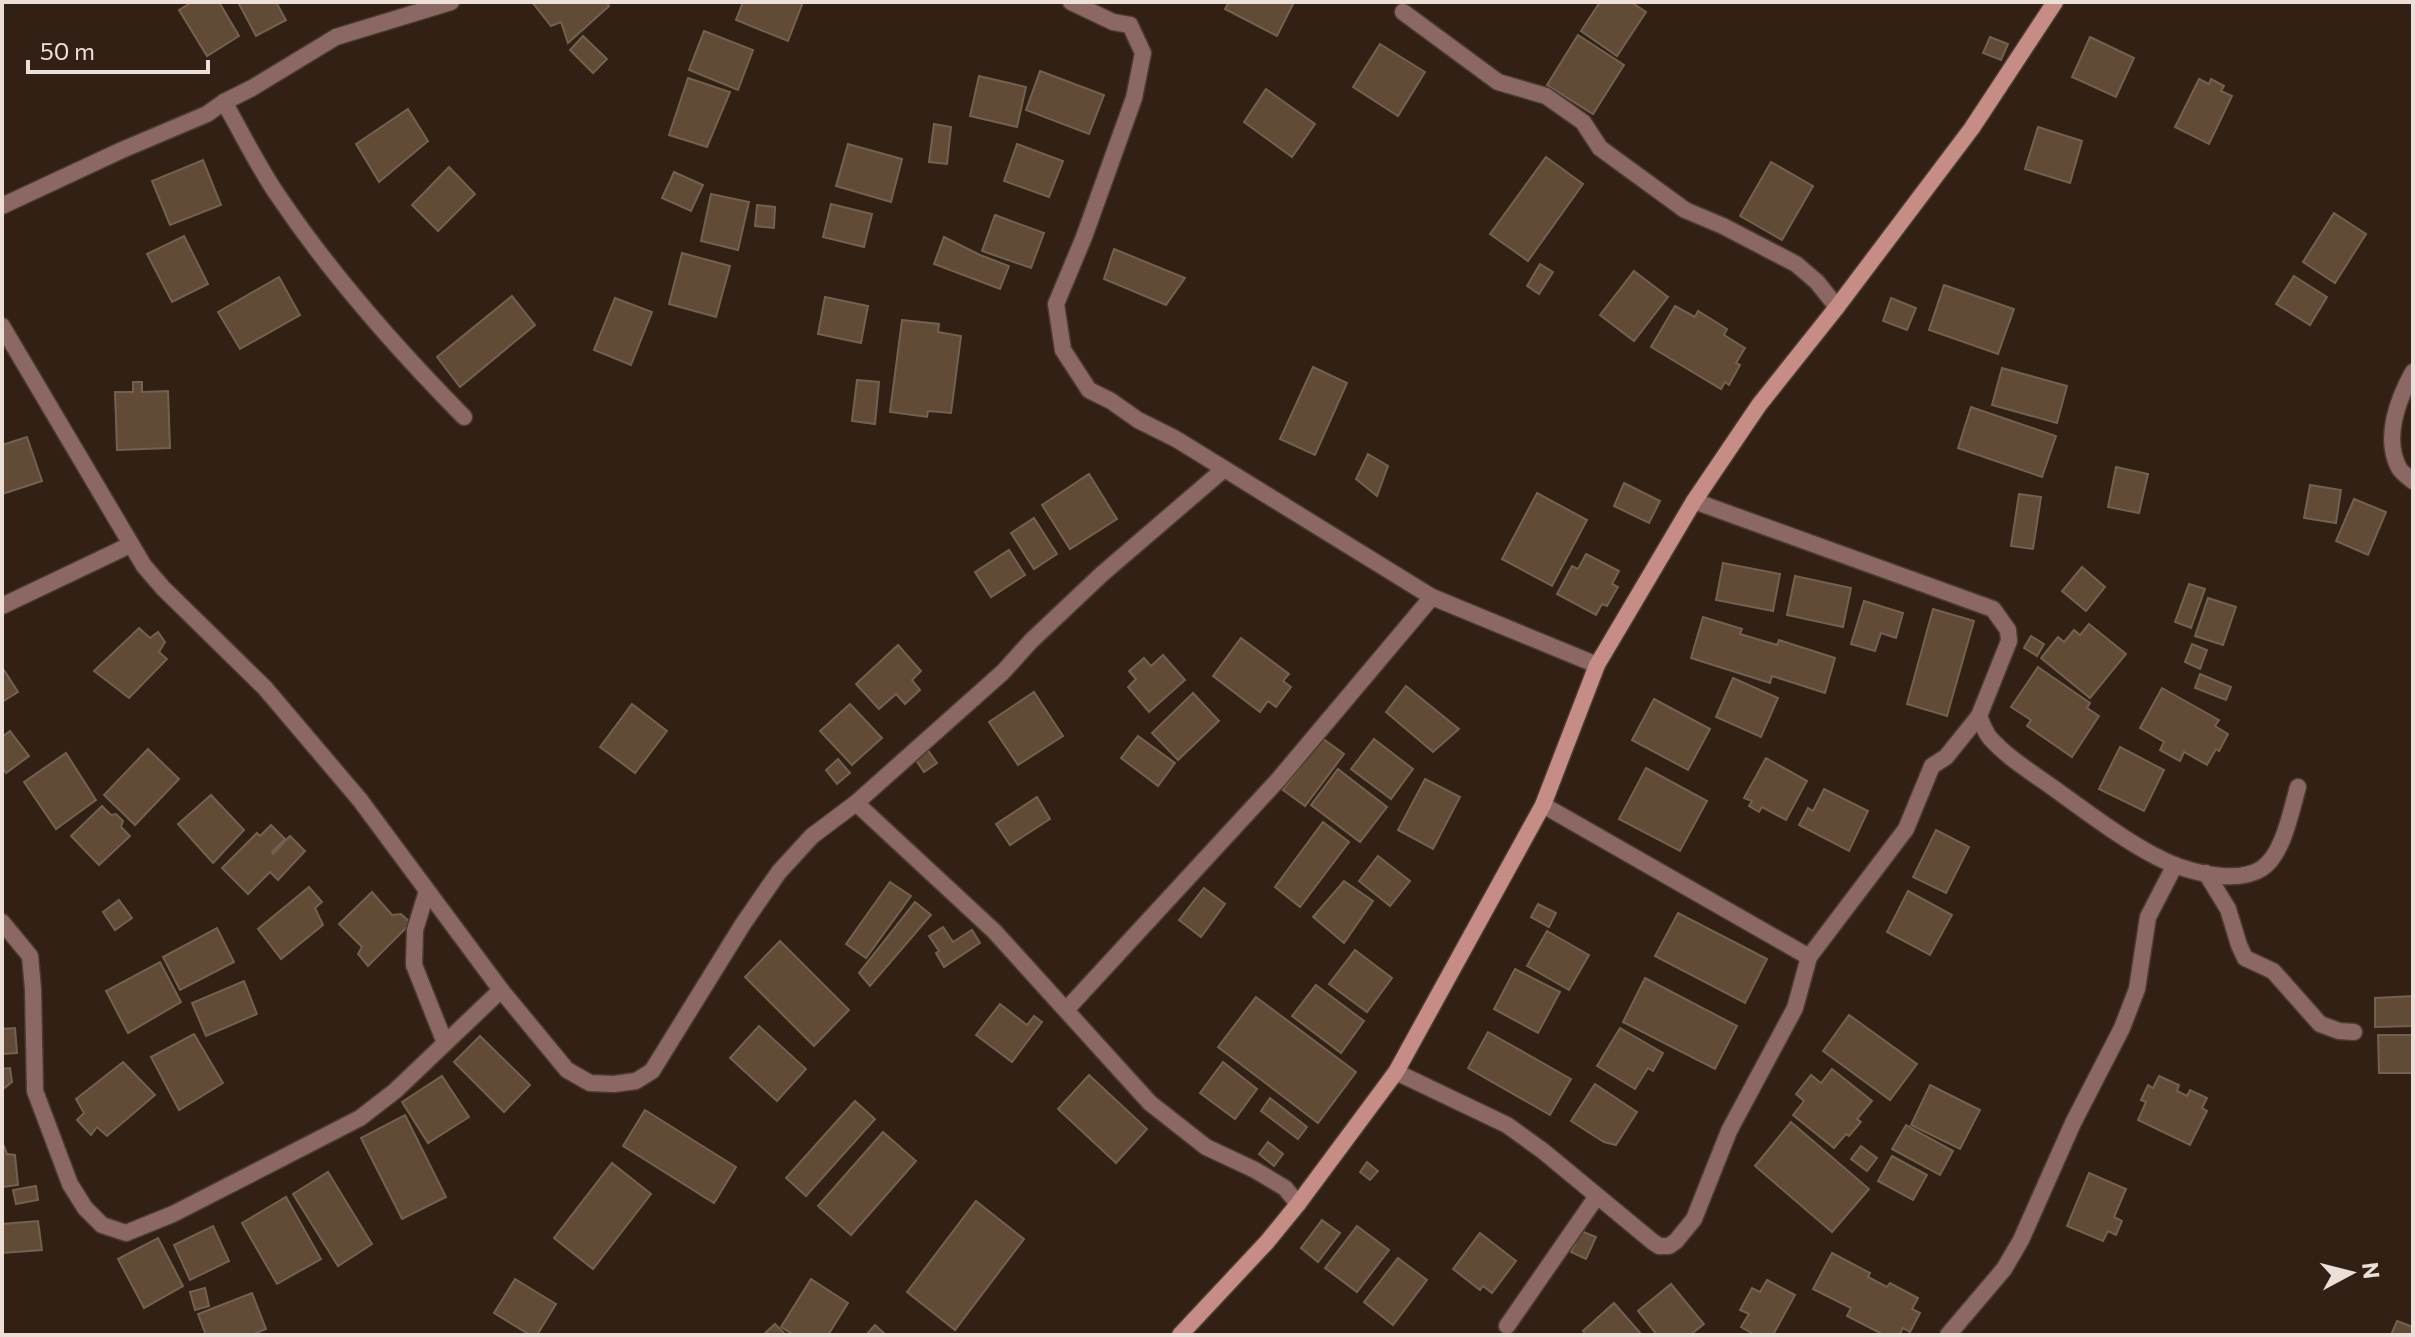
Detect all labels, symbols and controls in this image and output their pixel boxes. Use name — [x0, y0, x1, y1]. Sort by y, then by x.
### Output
scale bar — [28, 24, 208, 74]
text: 50 m — [40, 36, 95, 65]
north arrow — [2311, 1233, 2391, 1313]
text: N — [2357, 1261, 2386, 1280]

